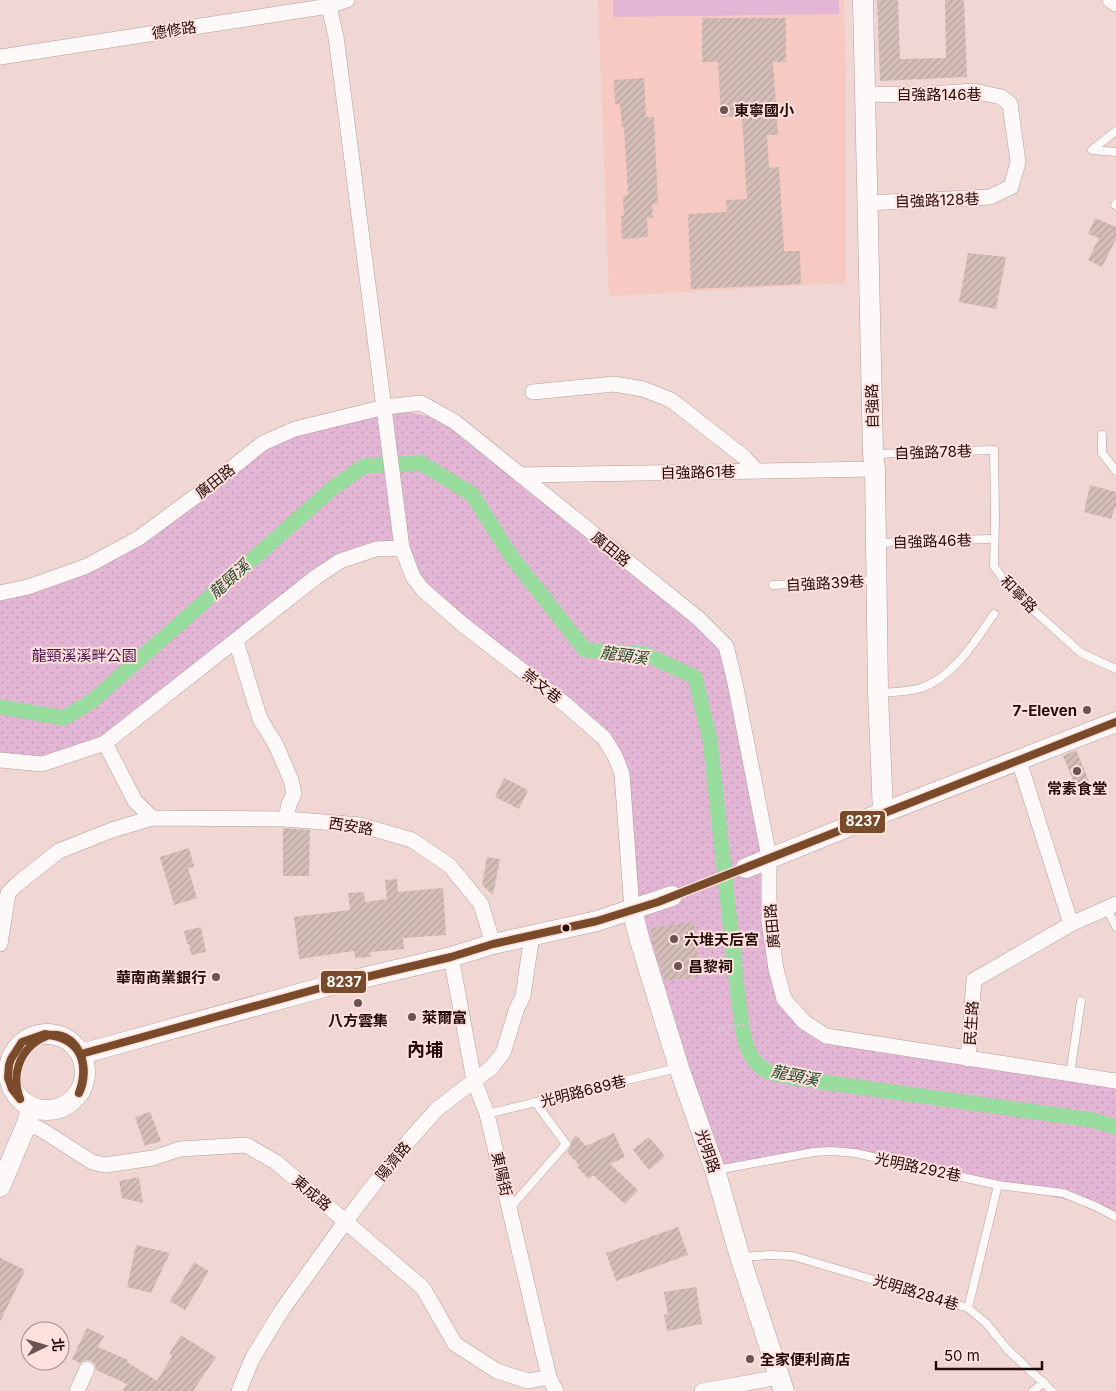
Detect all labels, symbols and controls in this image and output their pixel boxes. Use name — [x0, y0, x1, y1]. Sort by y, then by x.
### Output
street label: 德修路 — [150, 17, 198, 43]
street label: 自強路146巷 — [896, 85, 982, 104]
place label: 東寧國小 — [734, 101, 795, 120]
marker: 東寧國小 — [718, 104, 730, 116]
street label: 自強路128巷 — [894, 189, 980, 211]
street label: 自強路 — [862, 383, 882, 429]
street label: 自強路78巷 — [894, 441, 972, 463]
street label: 廣田路 — [191, 460, 239, 502]
street label: 自強路61巷 — [660, 462, 736, 482]
street label: 廣田路 — [588, 527, 634, 571]
street label: 自強路46巷 — [892, 530, 972, 552]
water label: 龍頸溪 — [204, 554, 255, 602]
street label: 自強路39巷 — [785, 571, 865, 595]
street label: 和寧路 — [997, 571, 1041, 617]
water label: 龍頸溪 — [599, 642, 651, 669]
park label: 龍頸溪溪畔公園 — [31, 646, 137, 665]
street label: 崇文巷 — [518, 665, 566, 707]
place label: 7-Eleven — [1012, 701, 1077, 720]
marker: 7-Eleven — [1081, 704, 1093, 716]
marker: 常素食堂 — [1071, 765, 1083, 777]
place label: 常素食堂 — [1047, 779, 1107, 798]
line badge: 8237 — [839, 810, 886, 834]
text: 8237 — [845, 812, 881, 829]
street label: 西安路 — [327, 813, 375, 839]
street label: 廣田路 — [761, 903, 783, 949]
unlabelled marker — [561, 923, 571, 933]
place label: 六堆天后宮 — [684, 930, 759, 949]
marker: 六堆天后宮 — [668, 933, 680, 945]
place label: 昌黎祠 — [688, 957, 733, 976]
marker: 昌黎祠 — [672, 960, 684, 972]
place label: 華南商業銀行 — [116, 968, 206, 987]
line badge: 8237 — [320, 970, 367, 994]
marker: 華南商業銀行 — [210, 971, 222, 983]
text: 8237 — [326, 973, 362, 990]
marker: 八方雲集 — [352, 997, 364, 1009]
street label: 民生路 — [960, 1000, 982, 1046]
place label: 萊爾富 — [422, 1008, 467, 1027]
place label: 八方雲集 — [328, 1011, 388, 1030]
marker: 萊爾富 — [406, 1011, 418, 1023]
district label: 內埔 — [407, 1039, 443, 1060]
water label: 龍頸溪 — [769, 1060, 823, 1090]
street label: 光明路689巷 — [538, 1071, 628, 1111]
street label: 光明路 — [692, 1127, 724, 1175]
street label: 陽濟路 — [371, 1138, 415, 1184]
street label: 光明路292巷 — [873, 1149, 963, 1185]
street label: 東陽街 — [488, 1150, 516, 1198]
street label: 東成路 — [289, 1171, 335, 1215]
street label: 光明路284巷 — [871, 1270, 961, 1314]
north arrow — [20, 1321, 70, 1371]
text: 北 — [49, 1337, 68, 1353]
scale bar — [936, 1338, 1042, 1370]
text: 50 m — [944, 1346, 980, 1365]
place label: 全家便利商店 — [760, 1350, 850, 1369]
marker: 全家便利商店 — [744, 1353, 756, 1365]

